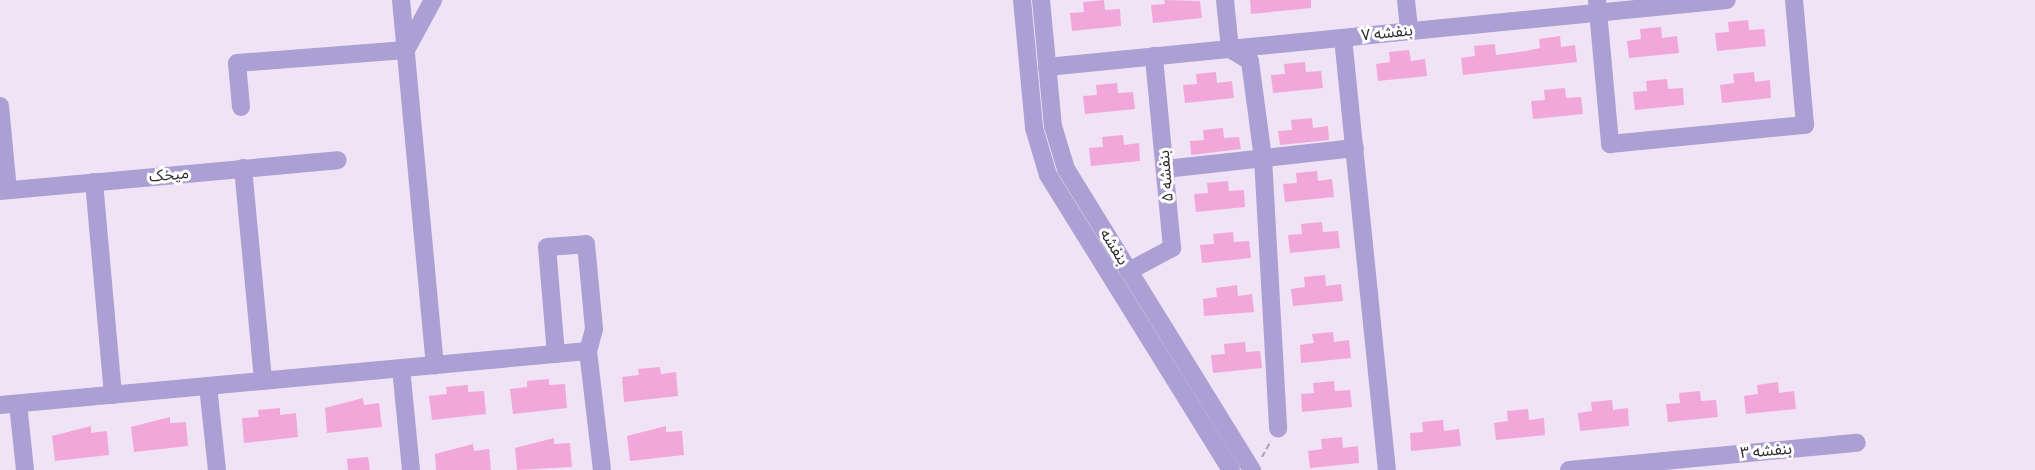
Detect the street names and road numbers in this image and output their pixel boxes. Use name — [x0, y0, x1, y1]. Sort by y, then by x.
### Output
street label: بنفشه ۷ — [1360, 21, 1414, 45]
street label: بنفشه ۵ — [1154, 149, 1178, 203]
street label: میخک — [148, 164, 190, 186]
street label: بنفشه — [1096, 225, 1132, 269]
street label: بنفشه ۳ — [1739, 439, 1793, 463]

